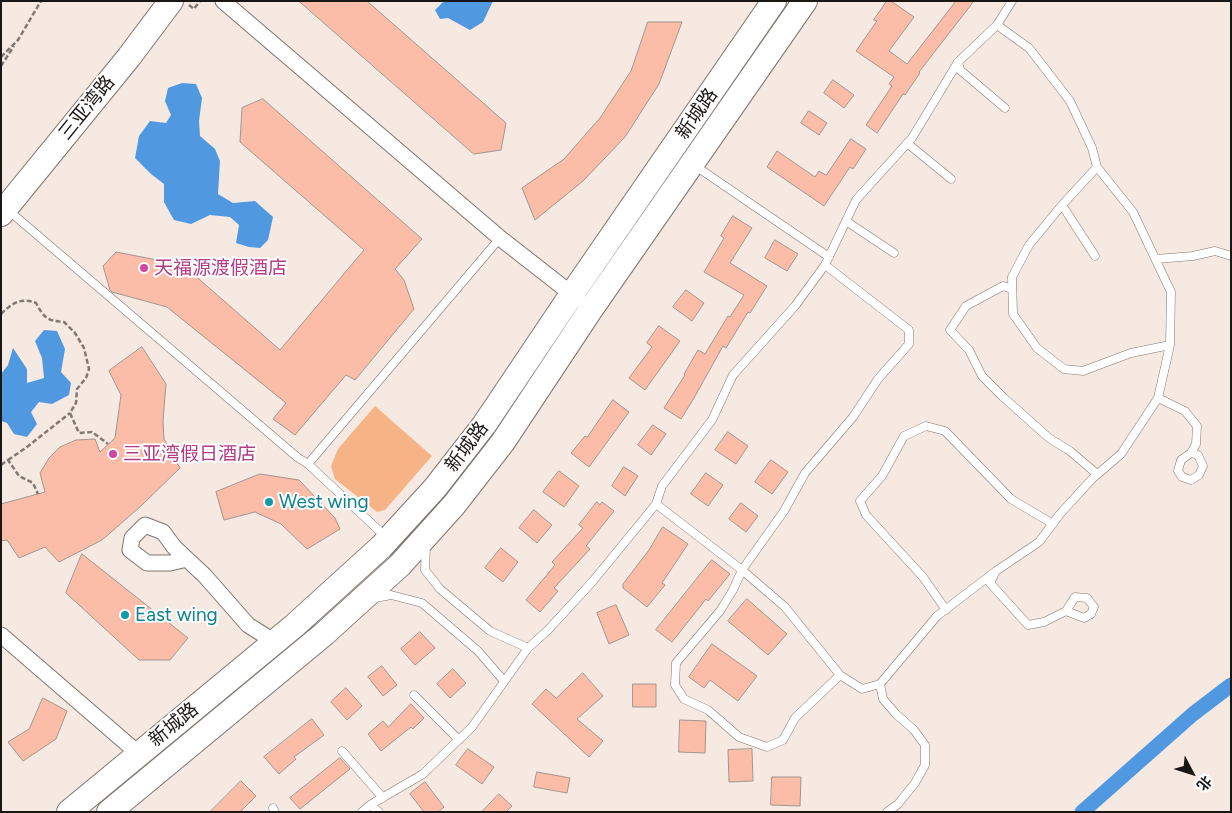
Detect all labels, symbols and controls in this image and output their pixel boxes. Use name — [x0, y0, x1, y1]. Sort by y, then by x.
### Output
street label: 三亚湾路 — [54, 71, 120, 145]
street label: 新城路 — [671, 84, 723, 144]
place label: 天福源渡假酒店 — [154, 257, 287, 279]
marker: 天福源渡假酒店 — [138, 262, 150, 274]
street label: 新城路 — [441, 417, 493, 477]
place label: 三亚湾假日酒店 — [123, 443, 256, 465]
marker: 三亚湾假日酒店 — [107, 448, 119, 460]
place label: West wing — [279, 491, 369, 513]
marker: West wing — [263, 496, 275, 508]
place label: East wing — [135, 604, 218, 626]
marker: East wing — [119, 609, 131, 621]
street label: 新城路 — [145, 698, 203, 752]
north arrow — [1167, 748, 1217, 798]
text: 北 — [1193, 772, 1215, 794]

